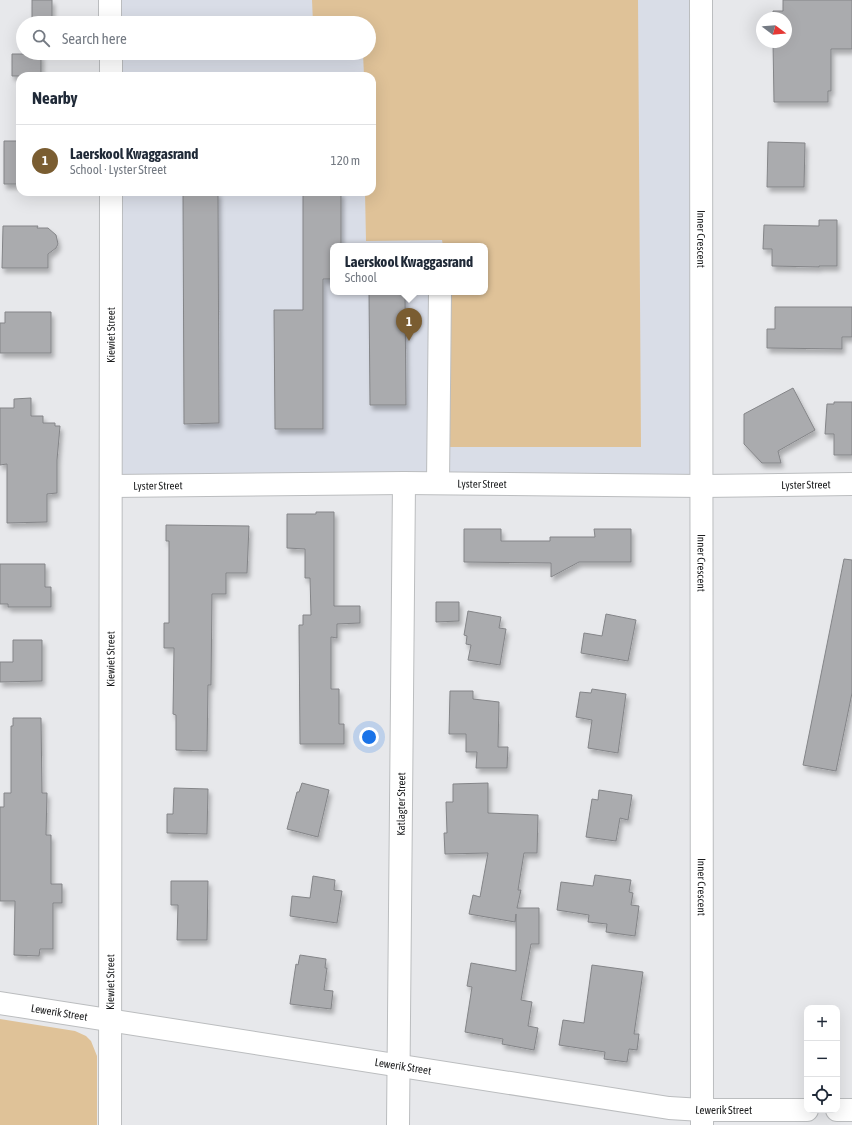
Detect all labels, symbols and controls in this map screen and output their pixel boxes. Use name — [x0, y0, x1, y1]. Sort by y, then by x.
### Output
north arrow — [756, 12, 792, 48]
search box — [16, 16, 376, 60]
icon: search — [30, 27, 52, 49]
text: Search here — [62, 30, 127, 47]
text: Nearby — [32, 88, 78, 108]
text: Laerskool Kwaggasrand — [70, 145, 198, 162]
text: 1 — [42, 153, 48, 168]
text: 120 m — [331, 153, 360, 168]
text: School · Lyster Street — [70, 162, 167, 177]
street label: Inner Crescent — [695, 210, 707, 268]
popup — [330, 243, 488, 295]
text: Laerskool Kwaggasrand — [345, 253, 473, 270]
text: School — [345, 270, 377, 285]
street label: Kiewiet Street — [105, 307, 117, 363]
pin: 1 — [396, 308, 422, 341]
street label: Lyster Street — [457, 478, 507, 490]
street label: Lyster Street — [781, 478, 831, 491]
street label: Lyster Street — [133, 479, 183, 492]
street label: Inner Crescent — [695, 534, 708, 592]
street label: Kiewiet Street — [104, 631, 117, 687]
your location — [359, 727, 379, 747]
street label: Katlagter Street — [395, 772, 407, 836]
street label: Inner Crescent — [696, 858, 708, 916]
street label: Kiewiet Street — [104, 954, 116, 1010]
street label: Lewerik Street — [30, 1002, 88, 1023]
map controls — [804, 1005, 840, 1113]
button: + — [804, 1005, 840, 1041]
button: − — [804, 1041, 840, 1077]
street label: Lewerik Street — [374, 1056, 432, 1077]
button: locate — [804, 1077, 840, 1113]
street label: Lewerik Street — [695, 1104, 752, 1116]

